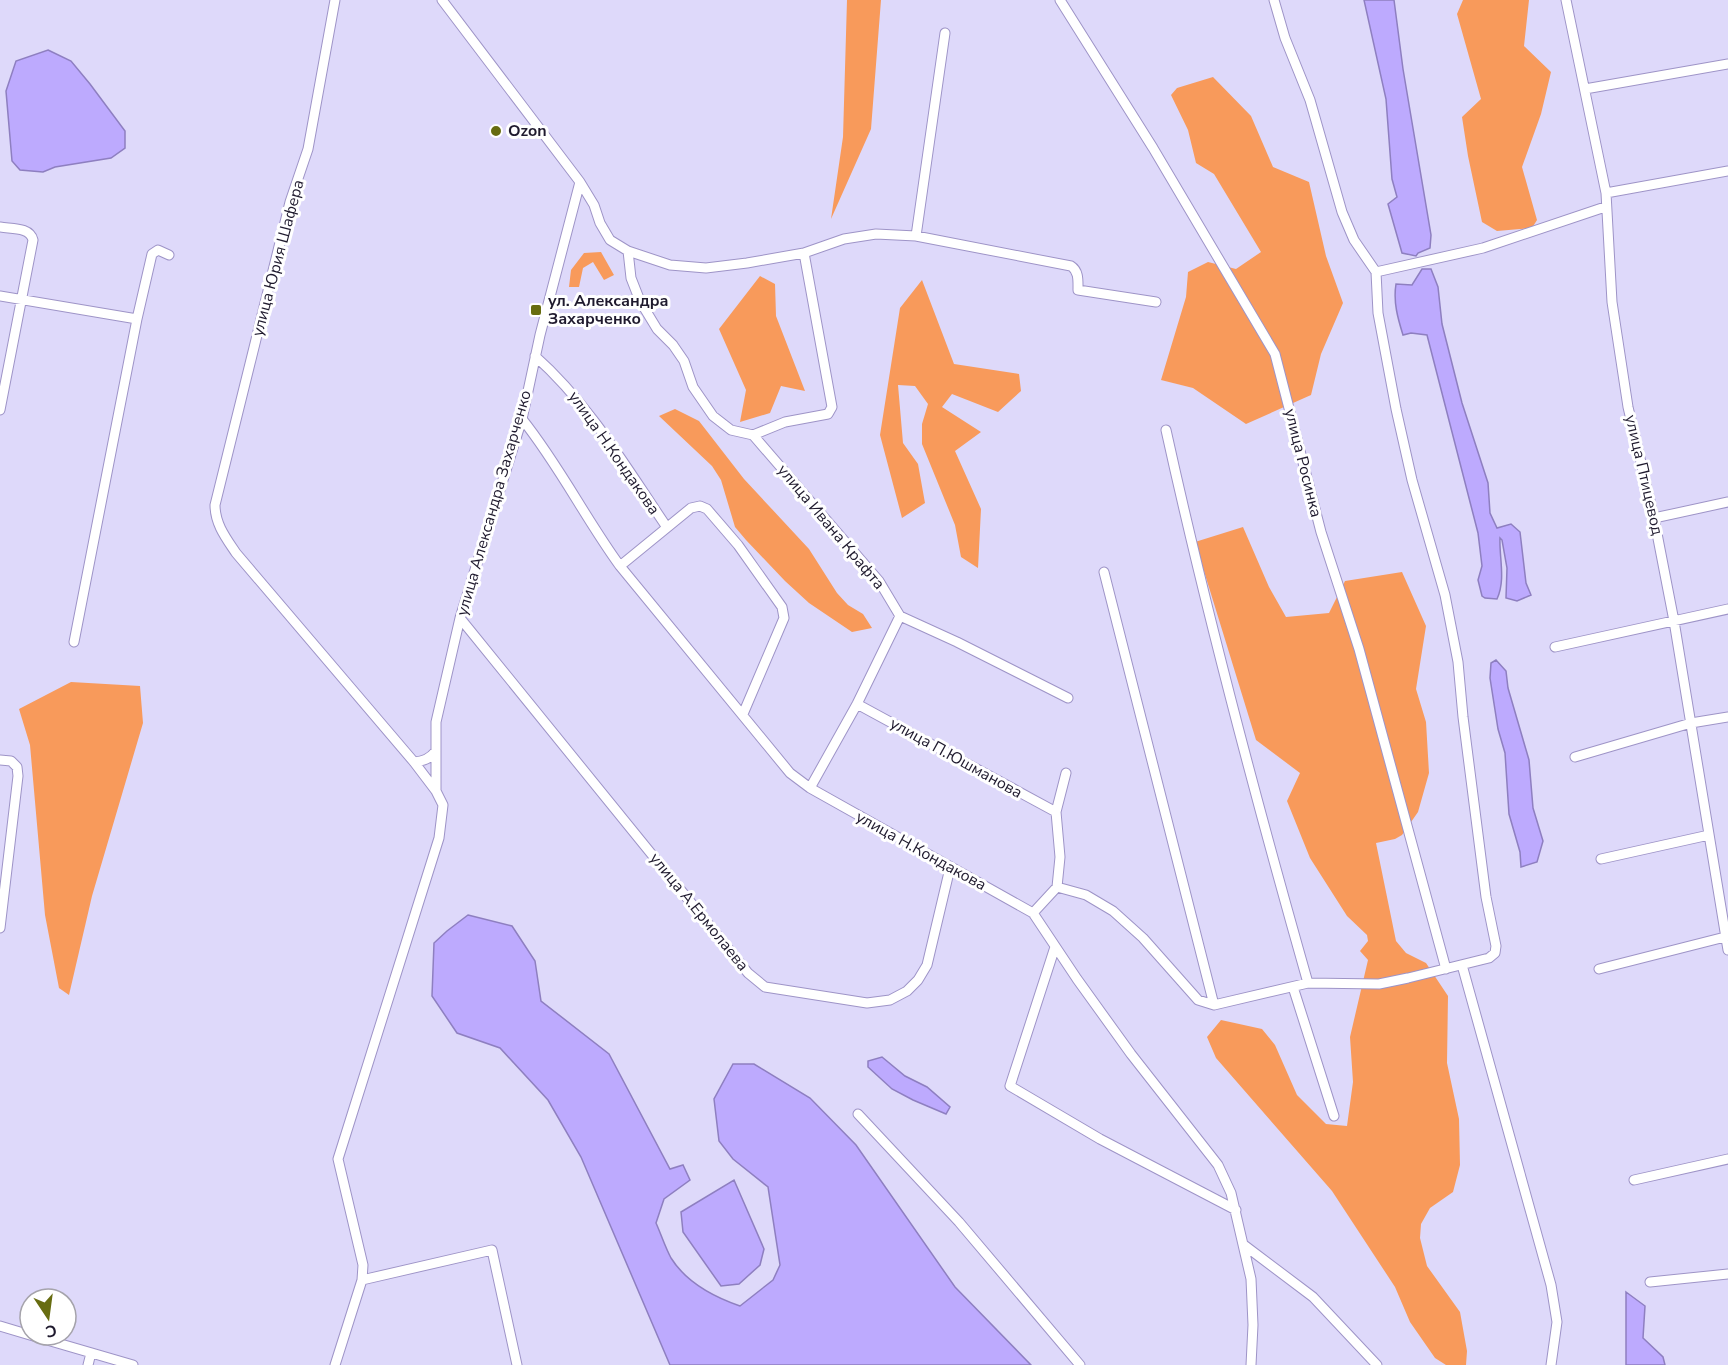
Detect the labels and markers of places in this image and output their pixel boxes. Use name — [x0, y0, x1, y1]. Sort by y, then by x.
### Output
place label: Ozon — [508, 120, 547, 142]
marker: Ozon — [489, 124, 503, 138]
place label: ул. Александра Захарченко — [548, 290, 668, 330]
marker: ул. Александра Захарченко — [529, 303, 543, 317]

